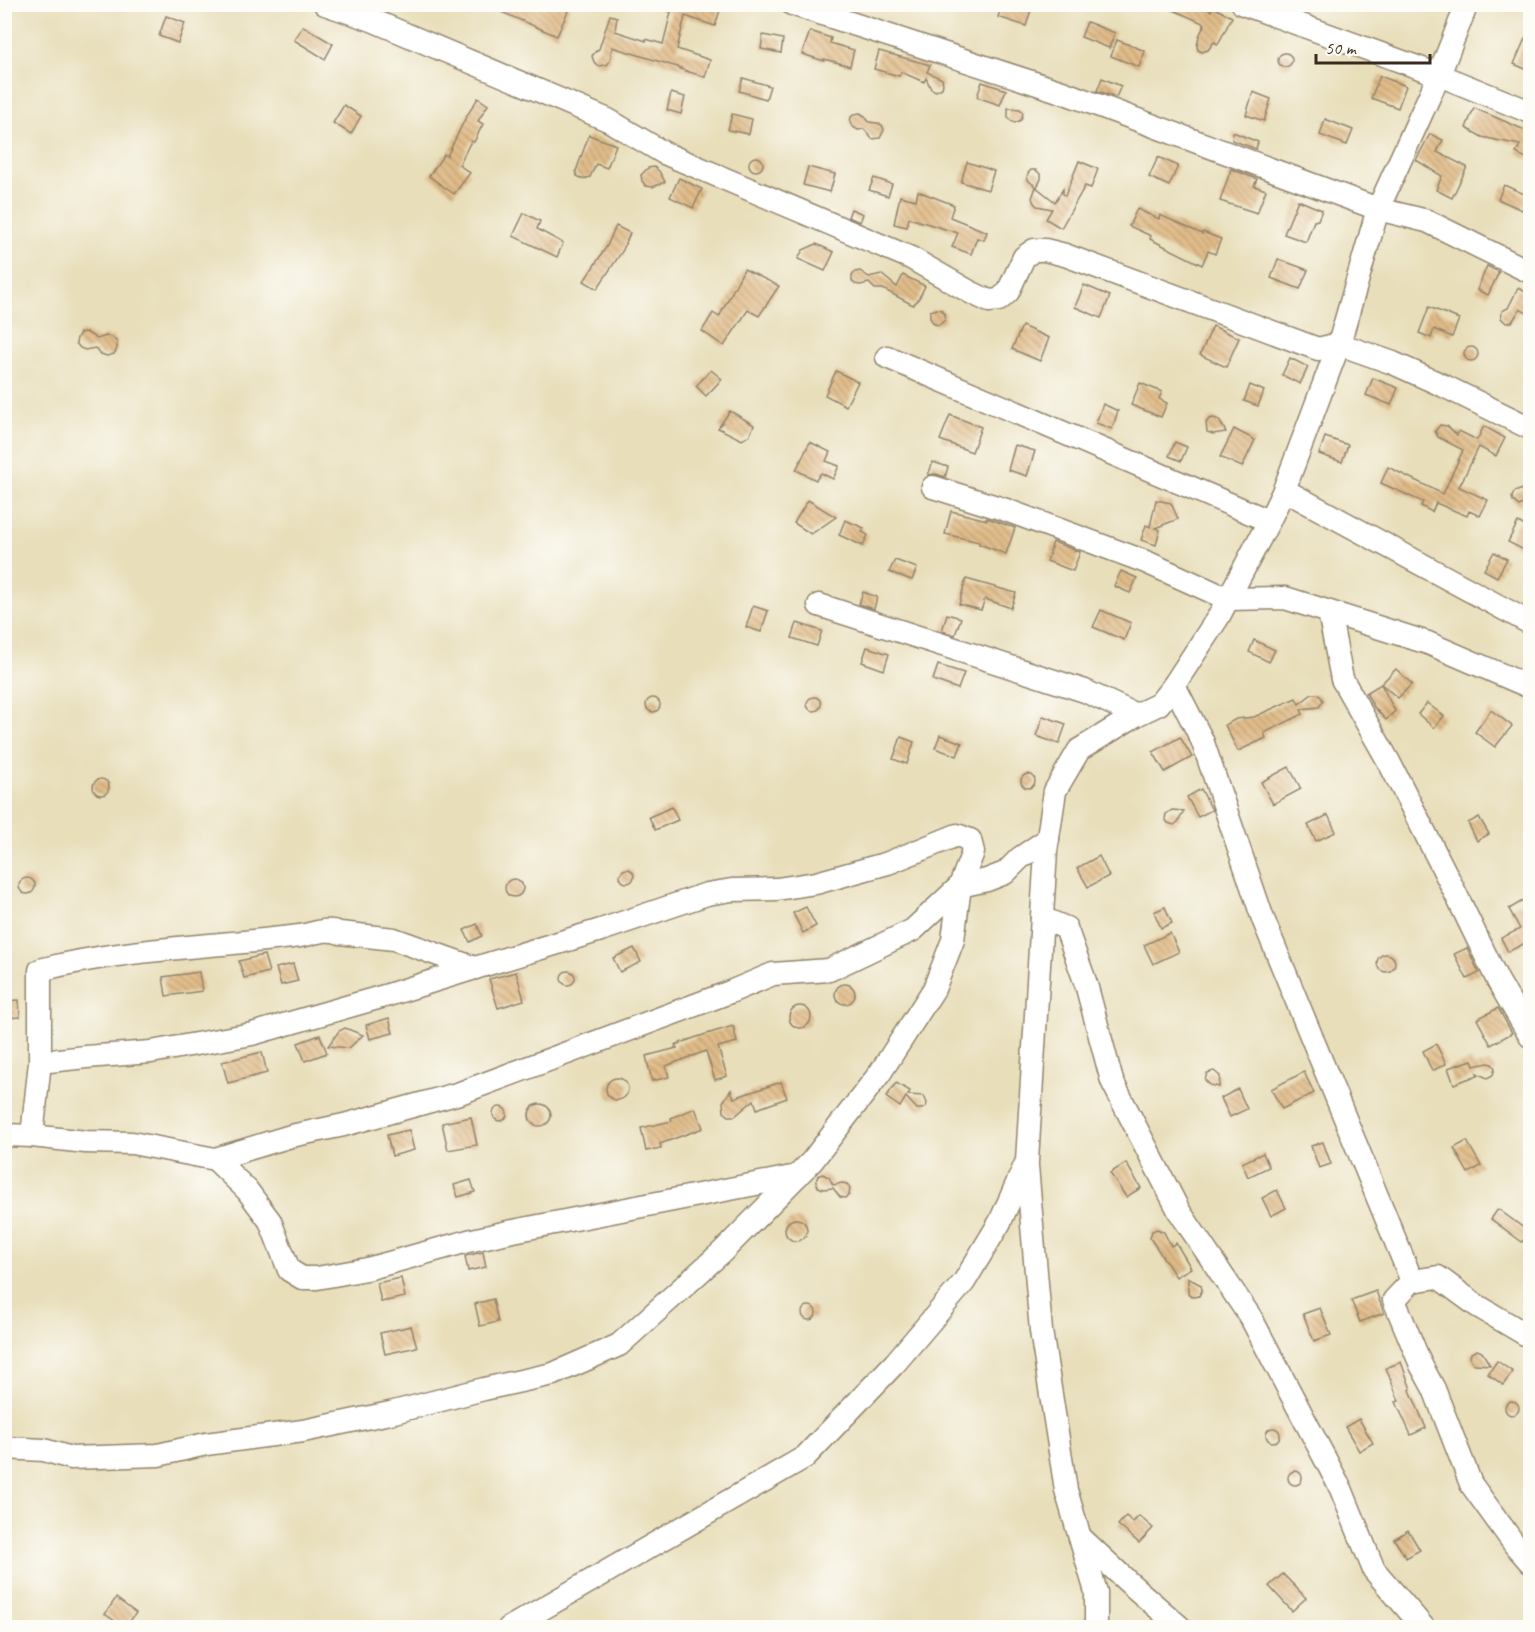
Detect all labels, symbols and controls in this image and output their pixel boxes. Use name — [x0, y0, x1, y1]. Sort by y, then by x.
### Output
scale bar — [1316, 27, 1430, 65]
text: 50 m — [1325, 37, 1358, 59]

